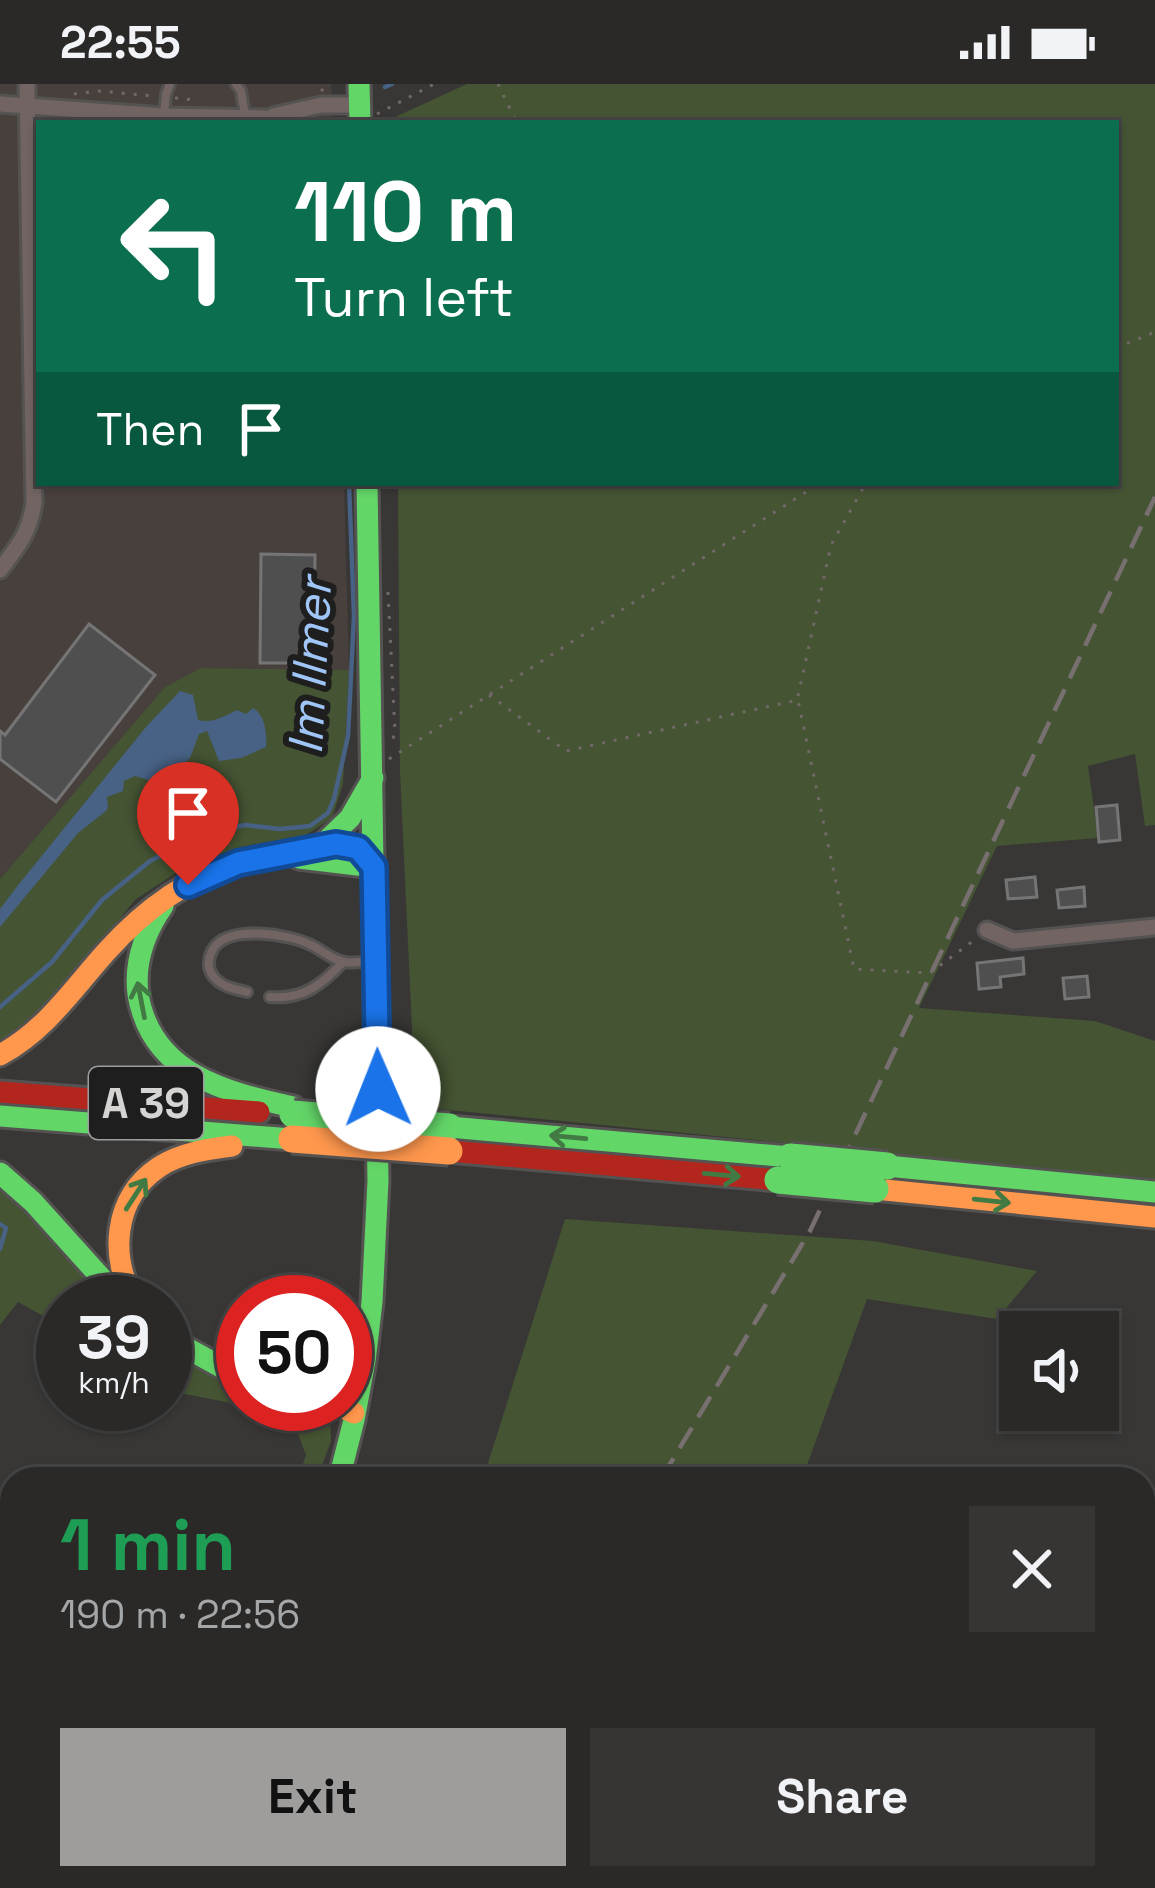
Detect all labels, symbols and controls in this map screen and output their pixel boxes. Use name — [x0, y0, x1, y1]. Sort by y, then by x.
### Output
text: 22:55 — [60, 14, 181, 71]
text: 110 m — [294, 158, 517, 266]
icon: left — [96, 168, 252, 324]
text: Turn left — [294, 263, 514, 332]
icon: arrive — [228, 396, 294, 462]
text: Then — [96, 401, 204, 458]
water label: Im Ilmer — [275, 571, 345, 756]
pin — [137, 762, 239, 885]
icon: arrive — [155, 780, 221, 846]
one-way arrow — [129, 981, 151, 1020]
position arrow — [315, 1026, 441, 1152]
road number: A 39 — [89, 1067, 203, 1139]
one-way arrow — [549, 1125, 588, 1148]
one-way arrow — [702, 1164, 741, 1187]
one-way arrow — [124, 1178, 149, 1211]
one-way arrow — [971, 1190, 1010, 1213]
speed limit sign: 50 — [216, 1275, 372, 1431]
text: 39 — [77, 1299, 151, 1376]
map controls — [999, 1311, 1119, 1431]
button: sound — [999, 1311, 1119, 1431]
text: km/h — [78, 1363, 150, 1402]
text: 1 min — [60, 1499, 236, 1591]
button: close — [969, 1506, 1095, 1632]
text: 190 m · 22:56 — [60, 1590, 300, 1639]
button: Exit — [60, 1728, 566, 1866]
button: Share — [590, 1728, 1095, 1866]

